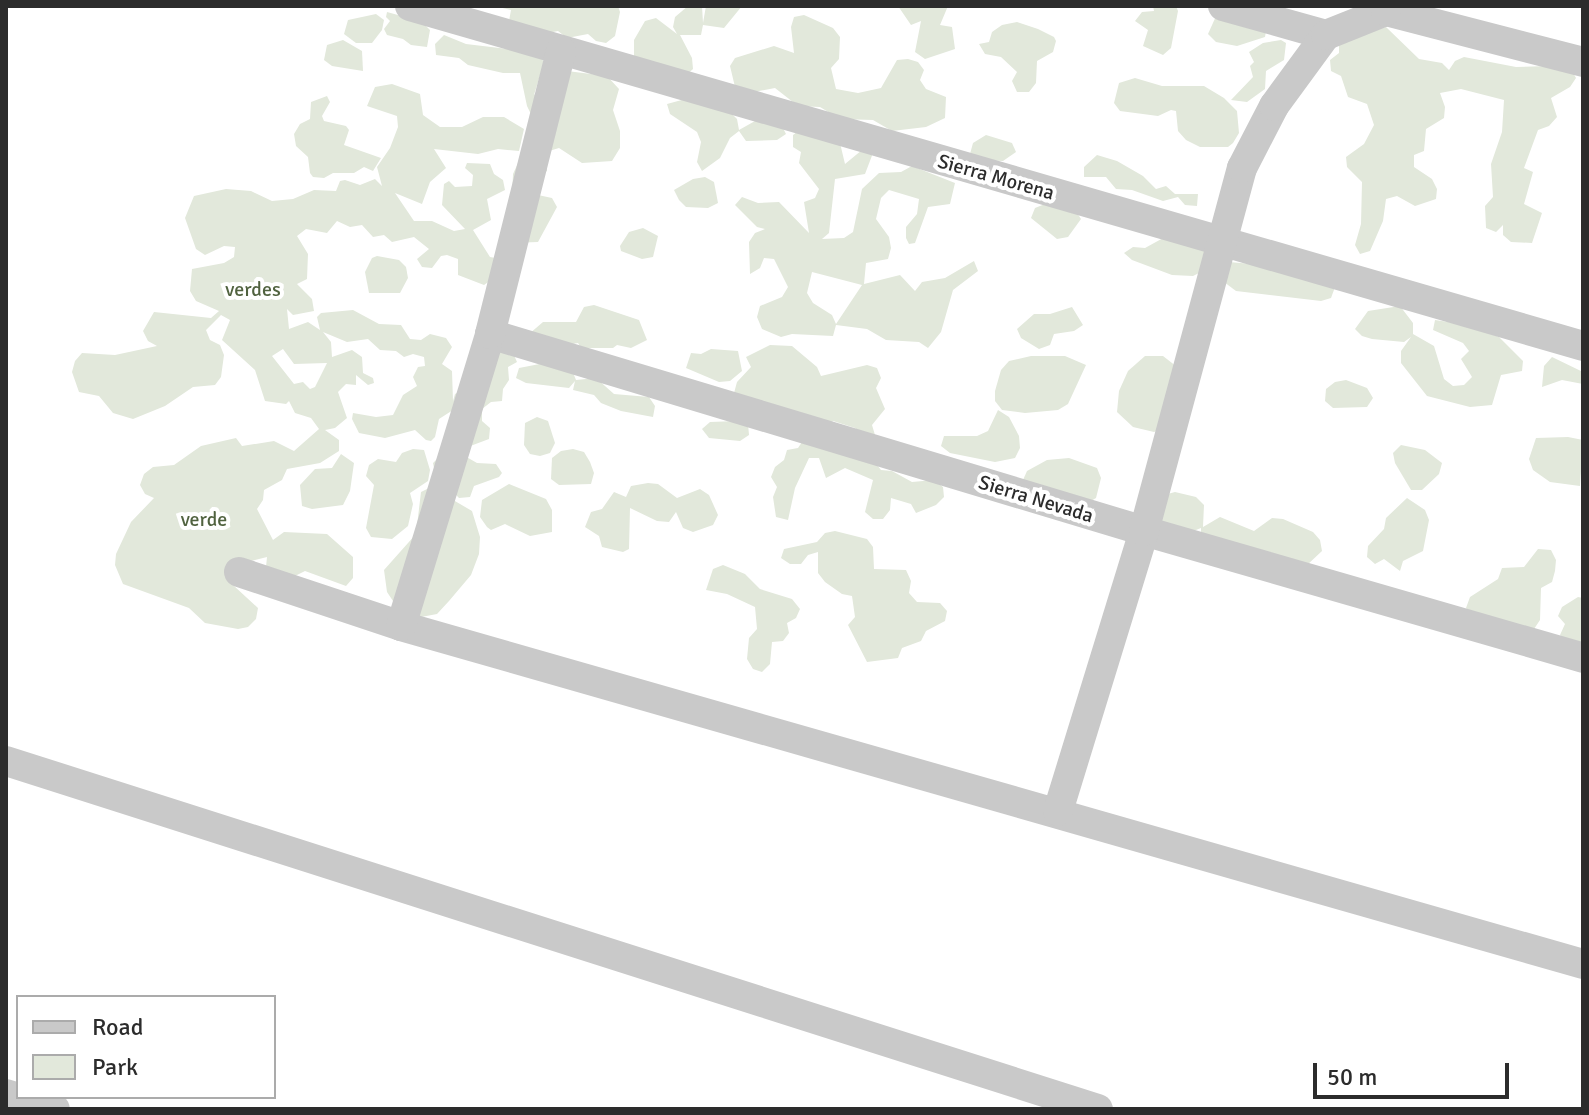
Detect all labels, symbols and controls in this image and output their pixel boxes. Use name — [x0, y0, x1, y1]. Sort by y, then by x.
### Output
street label: Sierra Morena — [935, 149, 1057, 205]
park label: verdes — [225, 277, 281, 301]
street label: Sierra Nevada — [976, 470, 1096, 528]
park label: verde — [181, 507, 227, 531]
legend — [16, 995, 276, 1099]
text: Road — [92, 1012, 143, 1042]
scale bar — [1317, 1047, 1513, 1097]
text: Park — [92, 1052, 138, 1082]
text: 50 m — [1327, 1062, 1377, 1092]

